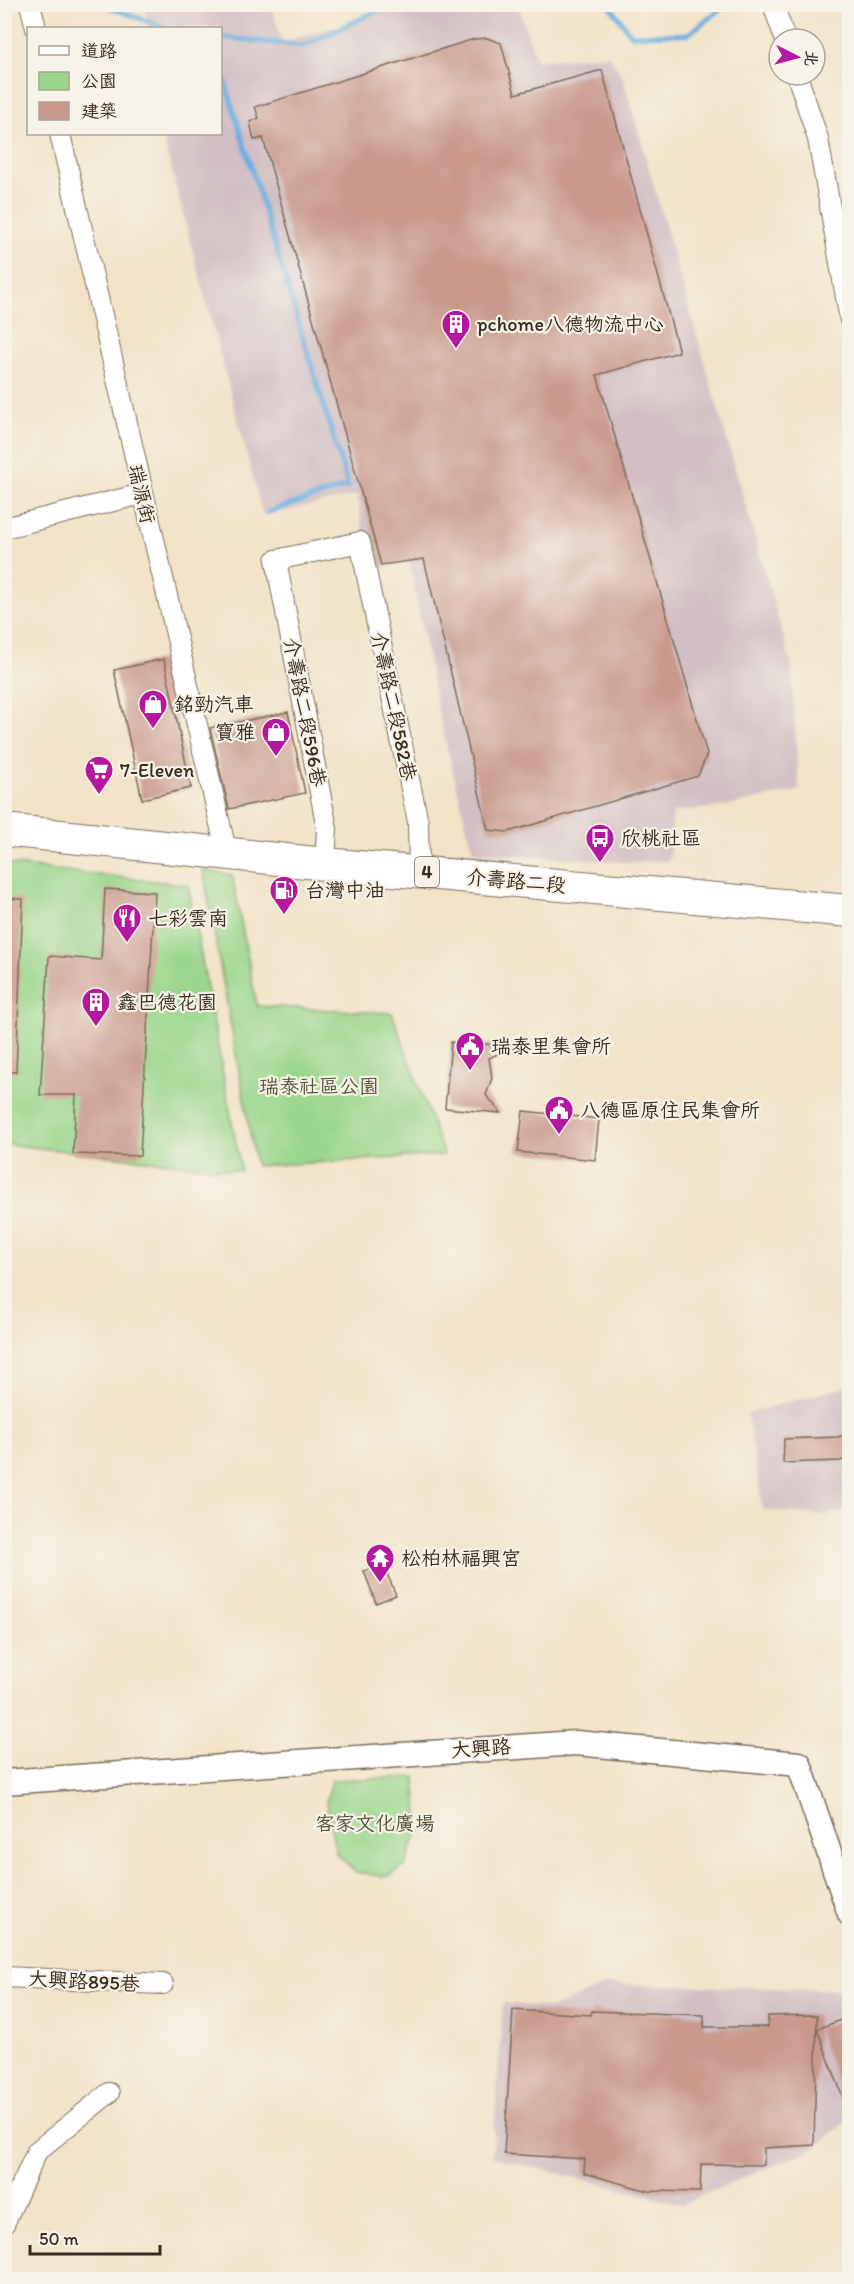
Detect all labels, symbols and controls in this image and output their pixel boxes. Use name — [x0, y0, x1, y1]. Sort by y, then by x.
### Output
legend — [27, 27, 222, 135]
north arrow — [767, 27, 827, 87]
text: 道路 — [81, 40, 117, 62]
text: 北 — [801, 50, 822, 67]
text: 公園 — [81, 70, 117, 92]
text: 建築 — [81, 100, 117, 122]
building icon: pchome八德物流中心 — [440, 308, 472, 350]
place label: pchome八德物流中心 — [477, 312, 664, 336]
street label: 瑞源街 — [124, 462, 160, 526]
street label: 介壽路二段582巷 — [366, 629, 422, 784]
street label: 介壽路二段596巷 — [279, 635, 331, 790]
shop icon: 銘勁汽車 — [137, 688, 169, 730]
place label: 銘勁汽車 — [174, 692, 254, 716]
shop icon: 寶雅 — [260, 716, 292, 758]
place label: 寶雅 — [215, 720, 255, 744]
supermarket icon: 7-Eleven — [83, 754, 115, 796]
place label: 7-Eleven — [120, 758, 194, 782]
bus stop icon: 欣桃社區 — [584, 822, 616, 864]
place label: 欣桃社區 — [621, 826, 701, 850]
road number: 4 — [415, 857, 439, 887]
street label: 介壽路二段 — [465, 865, 567, 897]
fuel station icon: 台灣中油 — [268, 874, 300, 916]
place label: 台灣中油 — [305, 878, 385, 902]
restaurant icon: 七彩雲南 — [111, 902, 143, 944]
place label: 七彩雲南 — [148, 906, 228, 930]
building icon: 鑫巴德花園 — [80, 986, 112, 1028]
place label: 鑫巴德花園 — [117, 990, 217, 1014]
public building icon: 瑞泰里集會所 — [454, 1030, 486, 1072]
place label: 瑞泰里集會所 — [491, 1034, 611, 1058]
park label: 瑞泰社區公園 — [259, 1074, 379, 1098]
public building icon: 八德區原住民集會所 — [543, 1094, 575, 1136]
place label: 八德區原住民集會所 — [580, 1098, 760, 1122]
temple icon: 松柏林福興宮 — [364, 1542, 396, 1584]
place label: 松柏林福興宮 — [401, 1546, 521, 1570]
street label: 大興路 — [450, 1734, 513, 1762]
park label: 客家文化廣場 — [315, 1811, 435, 1835]
street label: 大興路895巷 — [27, 1966, 142, 1996]
scale bar — [30, 2218, 160, 2256]
text: 50 m — [39, 2228, 79, 2250]

